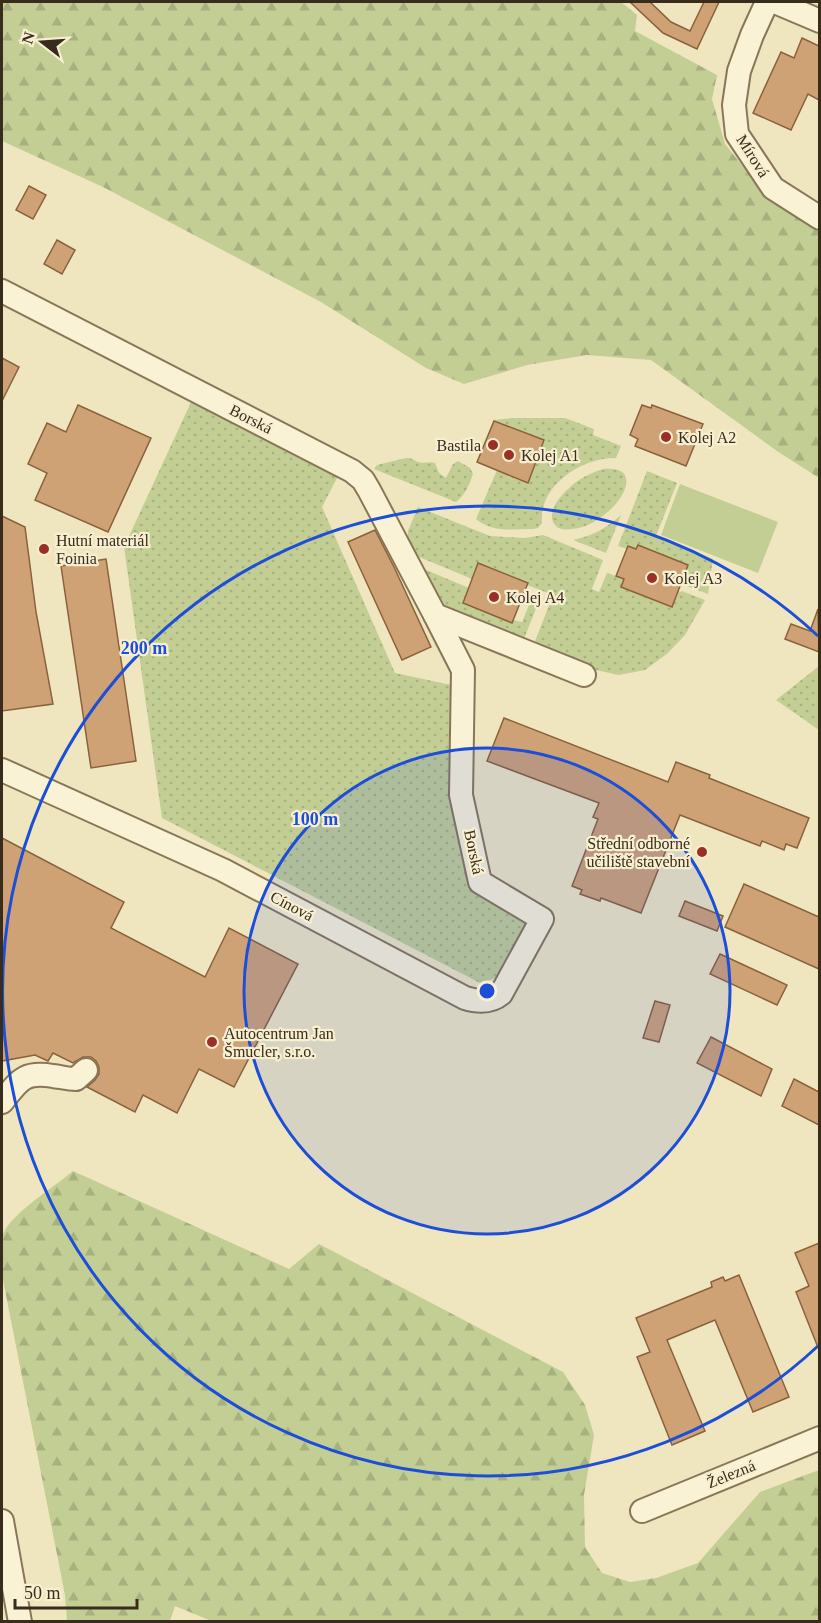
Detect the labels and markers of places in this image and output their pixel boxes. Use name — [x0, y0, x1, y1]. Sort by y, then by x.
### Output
place label: Kolej A2 — [678, 429, 736, 447]
marker: Kolej A2 — [659, 430, 673, 444]
place label: Bastila — [437, 437, 481, 454]
marker: Bastila — [486, 438, 500, 452]
place label: Kolej A1 — [521, 447, 579, 465]
marker: Kolej A1 — [502, 448, 516, 462]
place label: Hutní materiál Foinia — [56, 532, 149, 567]
marker: Hutní materiál Foinia — [37, 542, 51, 556]
place label: Kolej A3 — [664, 570, 722, 588]
marker: Kolej A3 — [645, 571, 659, 585]
place label: Kolej A4 — [506, 589, 564, 607]
marker: Kolej A4 — [487, 590, 501, 604]
place label: Střední odborné učiliště stavební — [586, 835, 691, 870]
marker: Střední odborné učiliště stavební — [695, 845, 709, 859]
centre of rings — [477, 981, 497, 1001]
place label: Autocentrum Jan Šmucler, s.r.o. — [224, 1025, 334, 1060]
marker: Autocentrum Jan Šmucler, s.r.o. — [205, 1035, 219, 1049]

